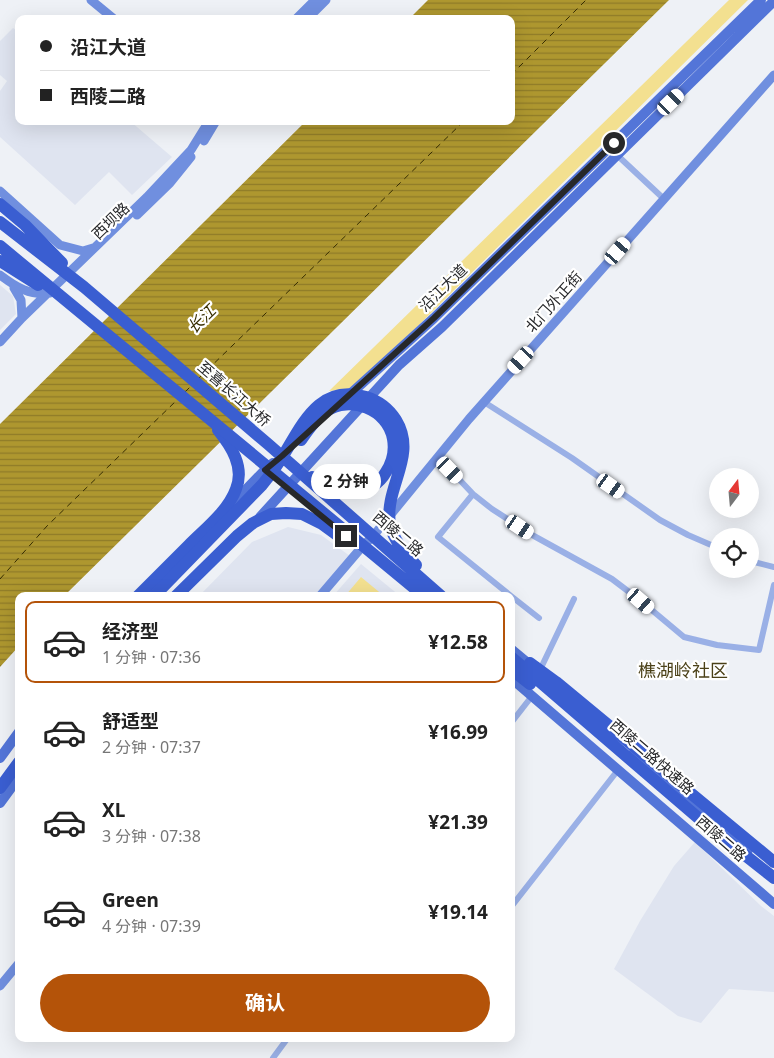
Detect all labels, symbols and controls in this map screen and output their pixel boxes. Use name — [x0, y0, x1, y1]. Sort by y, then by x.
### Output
text: 沿江大道 — [70, 34, 146, 60]
text: 西陵二路 — [70, 83, 146, 109]
car — [654, 86, 687, 118]
route start — [603, 132, 625, 154]
street label: 西坝路 — [87, 197, 133, 243]
car — [602, 235, 633, 267]
street label: 沿江大道 — [414, 259, 471, 315]
street label: 北门外正街 — [521, 267, 586, 336]
water label: 长江 — [182, 299, 222, 338]
car — [505, 344, 536, 376]
street label: 至喜长江大桥 — [194, 356, 275, 430]
car — [434, 454, 465, 486]
callout: 2 分钟 — [311, 464, 381, 498]
north arrow — [709, 468, 759, 518]
map controls — [709, 468, 759, 578]
text: 2 分钟 — [323, 470, 369, 492]
car — [594, 471, 627, 501]
street label: 西陵二路 — [369, 506, 428, 560]
car — [503, 512, 536, 542]
route end — [335, 525, 357, 547]
button: locate — [709, 528, 759, 578]
car — [624, 585, 657, 617]
text: 经济型 — [102, 618, 159, 644]
icon: car — [42, 620, 87, 665]
text: ¥12.58 — [428, 629, 488, 655]
text: 1 分钟 · 07:36 — [102, 646, 201, 668]
district label: 樵湖岭社区 — [638, 658, 728, 682]
text: 舒适型 — [102, 708, 159, 734]
icon: car — [42, 710, 87, 755]
street label: 西陵二路快速路 — [606, 714, 699, 798]
text: ¥16.99 — [428, 719, 488, 745]
text: 2 分钟 · 07:37 — [102, 736, 201, 758]
text: XL — [102, 797, 125, 823]
icon: car — [42, 800, 87, 845]
text: ¥21.39 — [428, 809, 488, 835]
street label: 西陵二路 — [692, 811, 751, 865]
text: 3 分钟 · 07:38 — [102, 825, 201, 847]
text: Green — [102, 887, 159, 913]
icon: car — [42, 890, 87, 935]
text: ¥19.14 — [428, 899, 488, 925]
text: 4 分钟 · 07:39 — [102, 915, 201, 937]
button: 确认 — [40, 974, 490, 1032]

